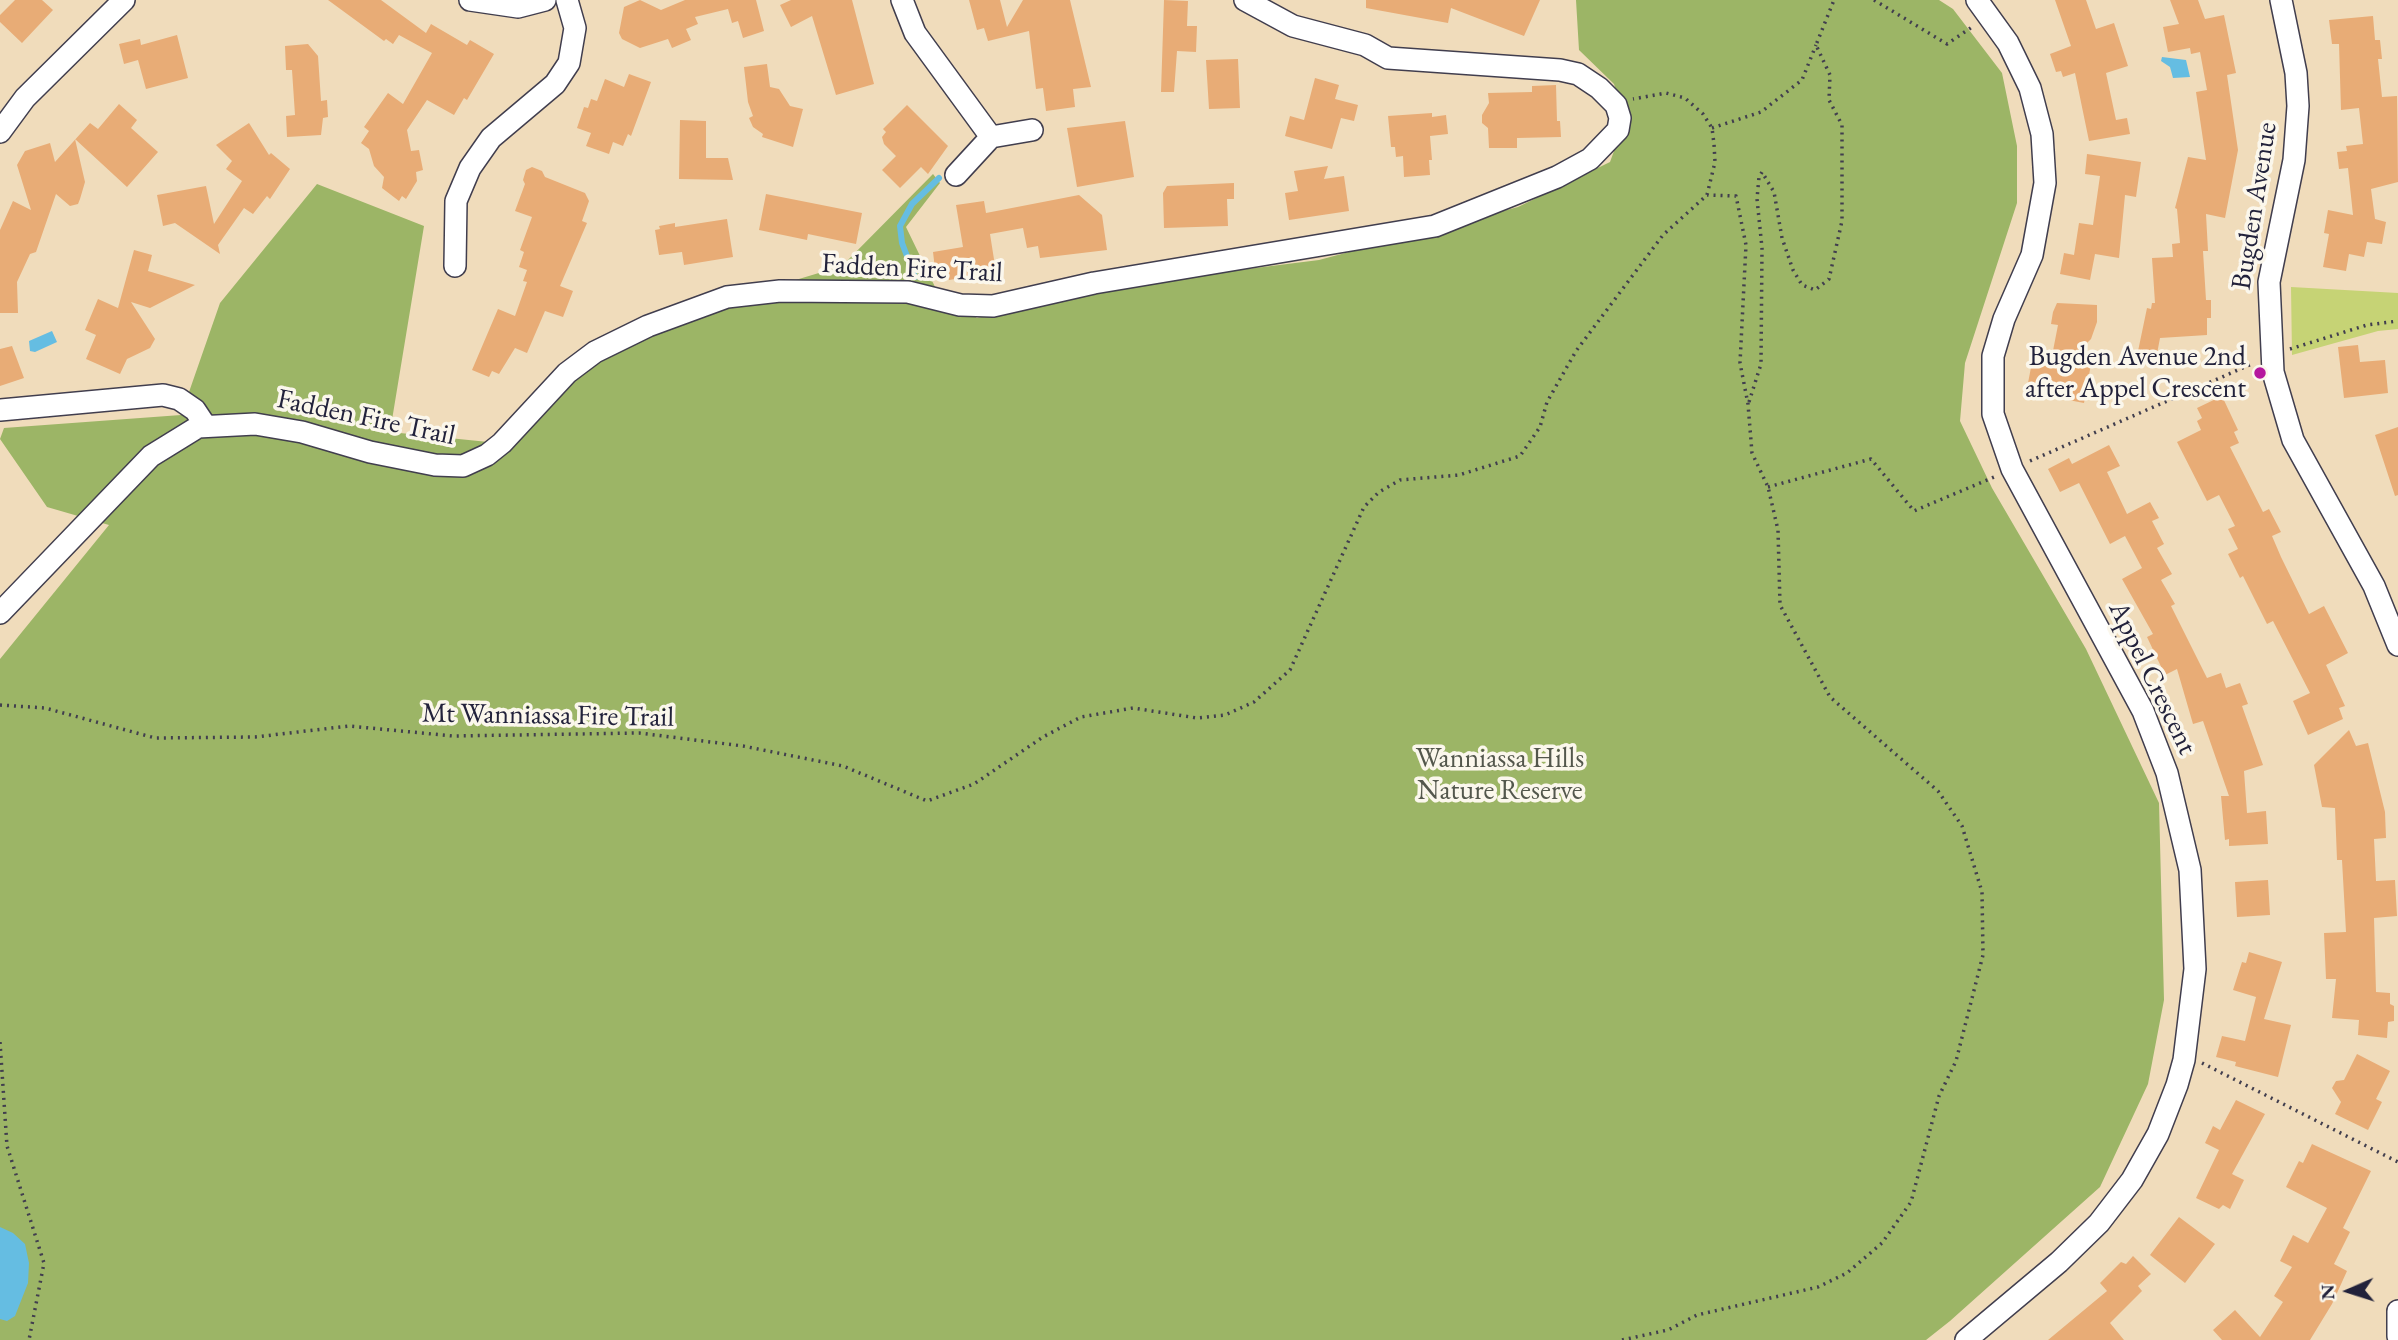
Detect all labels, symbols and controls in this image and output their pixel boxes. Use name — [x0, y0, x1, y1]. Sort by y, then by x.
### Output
street label: Bugden Avenue — [2225, 120, 2285, 292]
street label: Fadden Fire Trail — [821, 247, 1003, 291]
place label: Bugden Avenue 2nd after Appel Crescent — [2025, 340, 2246, 406]
marker: Bugden Avenue 2nd after Appel Crescent — [2252, 365, 2268, 381]
street label: Fadden Fire Trail — [274, 383, 458, 453]
street label: Appel Crescent — [2100, 596, 2204, 760]
street label: Mt Wanniassa Fire Trail — [422, 697, 674, 735]
park label: Wanniassa Hills Nature Reserve — [1416, 742, 1584, 808]
north arrow — [2314, 1256, 2384, 1326]
text: N — [2315, 1284, 2340, 1300]

